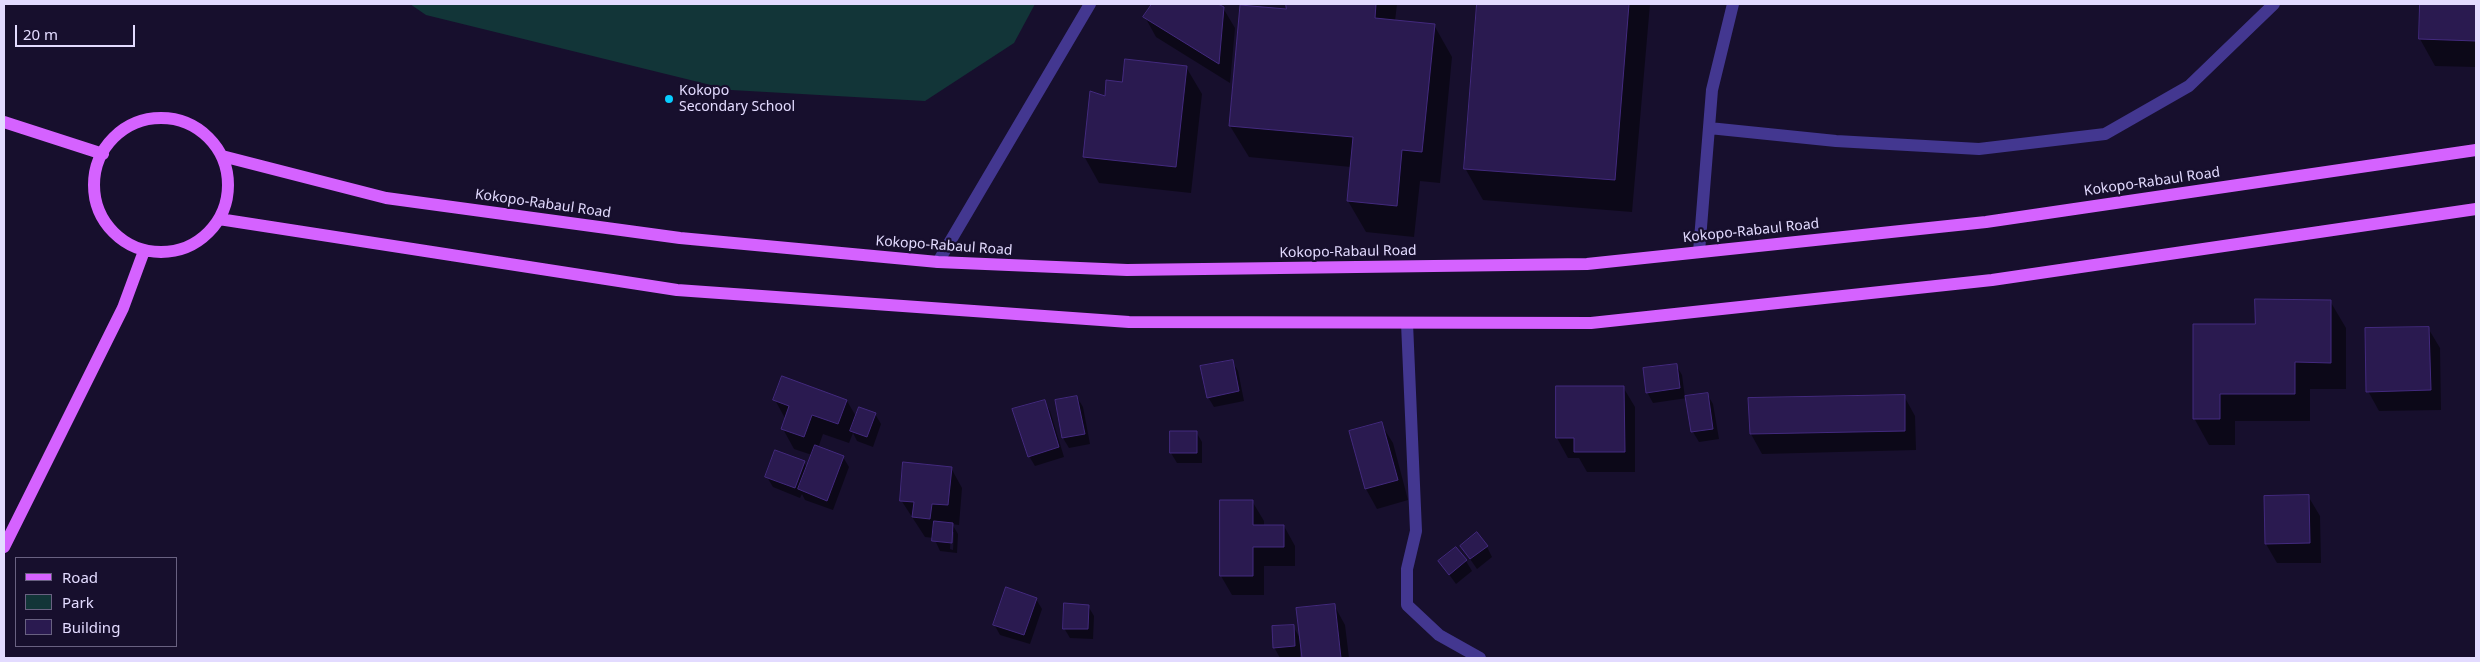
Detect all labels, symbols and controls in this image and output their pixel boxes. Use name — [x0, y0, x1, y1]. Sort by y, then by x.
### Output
scale bar — [18, 15, 138, 47]
text: 20 m — [23, 24, 58, 44]
place label: Kokopo Secondary School — [679, 83, 795, 115]
marker: Kokopo Secondary School — [663, 93, 675, 105]
street label: Kokopo-Rabaul Road — [2083, 164, 2221, 200]
street label: Kokopo-Rabaul Road — [474, 186, 612, 222]
street label: Kokopo-Rabaul Road — [1682, 215, 1820, 247]
street label: Kokopo-Rabaul Road — [875, 233, 1013, 259]
street label: Kokopo-Rabaul Road — [1279, 242, 1417, 262]
legend — [15, 557, 178, 647]
text: Road — [62, 567, 98, 587]
text: Park — [62, 592, 94, 612]
text: Building — [62, 617, 120, 637]

